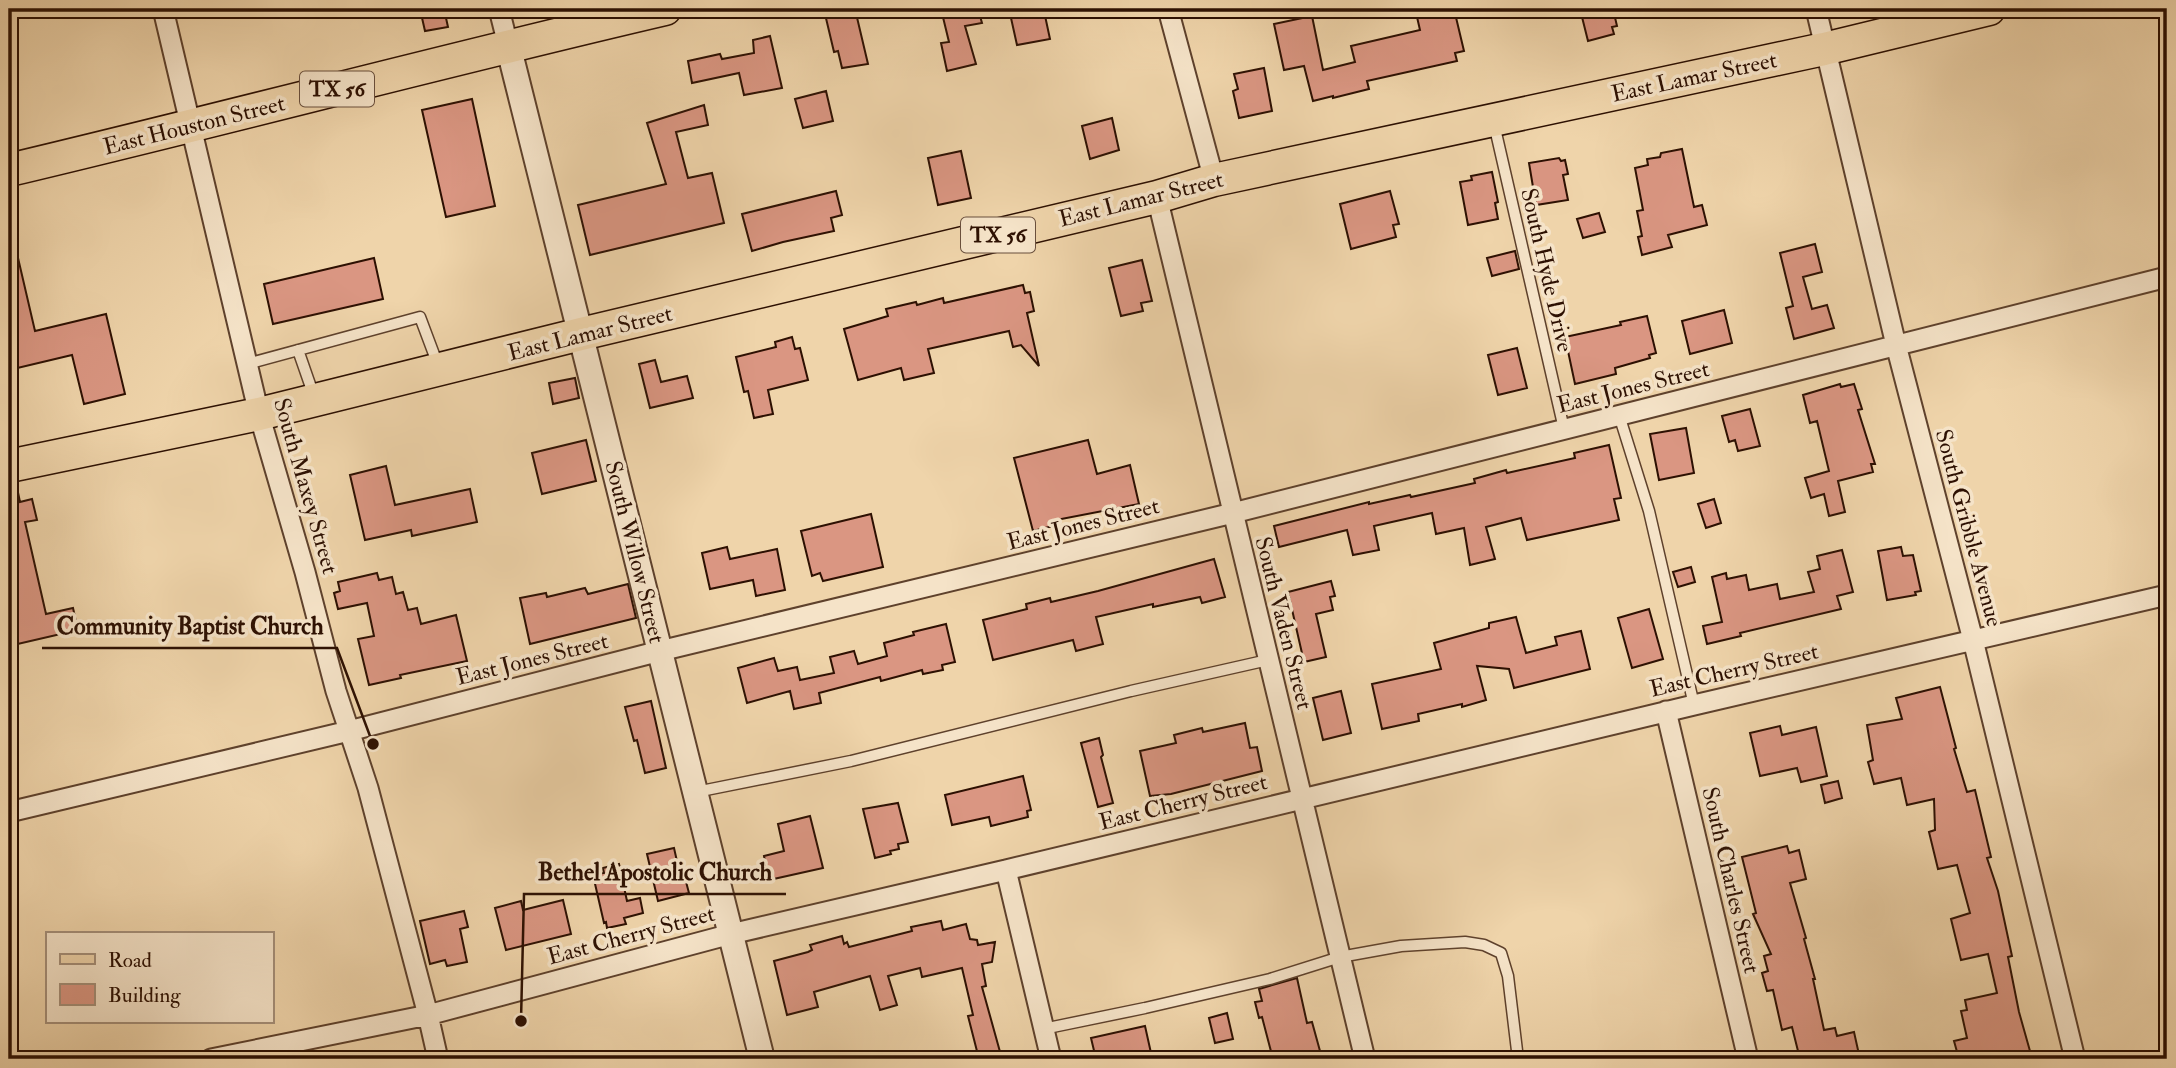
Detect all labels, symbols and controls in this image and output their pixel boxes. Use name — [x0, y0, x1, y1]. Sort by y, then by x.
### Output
street label: East Lamar Street — [1609, 45, 1779, 109]
road number: TX 56 — [300, 72, 374, 106]
street label: East Houston Street — [100, 88, 288, 162]
street label: East Lamar Street — [1056, 165, 1226, 233]
street label: South Hyde Drive — [1514, 185, 1580, 355]
road number: TX 56 — [961, 218, 1035, 252]
street label: East Lamar Street — [505, 299, 675, 367]
street label: East Jones Street — [1554, 354, 1712, 420]
street label: South Maxey Street — [267, 395, 345, 577]
street label: South Gribble Avenue — [1929, 426, 2009, 630]
street label: South Willow Street — [598, 458, 672, 646]
street label: East Jones Street — [1004, 491, 1162, 557]
street label: South Vaden Street — [1249, 534, 1319, 712]
callout: Community Baptist Church — [42, 603, 337, 648]
text: Community Baptist Church — [56, 611, 324, 642]
street label: East Jones Street — [453, 626, 611, 692]
street label: East Cherry Street — [1647, 636, 1821, 704]
street label: East Cherry Street — [1096, 767, 1270, 837]
street label: South Charles Street — [1695, 784, 1767, 976]
callout: Bethel Apostolic Church — [524, 849, 786, 894]
text: Bethel Apostolic Church — [538, 857, 773, 888]
street label: East Cherry Street — [544, 899, 718, 971]
legend — [46, 932, 273, 1023]
text: Road — [108, 947, 153, 974]
text: Building — [108, 982, 181, 1009]

